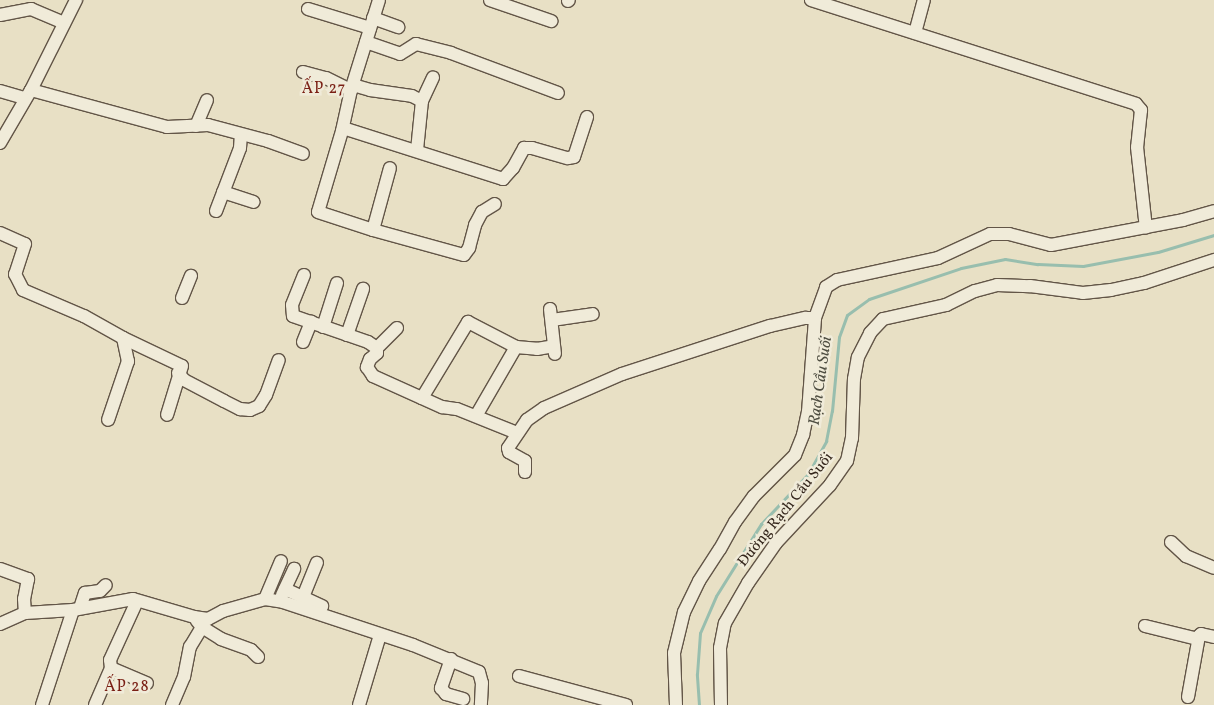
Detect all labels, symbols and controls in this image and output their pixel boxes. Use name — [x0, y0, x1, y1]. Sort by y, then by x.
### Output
district label: ẤP 27 — [301, 79, 347, 99]
water label: Rạch Cầu Suối — [805, 335, 837, 427]
street label: Đường Rạch Cầu Suối — [734, 449, 838, 571]
district label: ẤP 28 — [104, 677, 150, 697]

